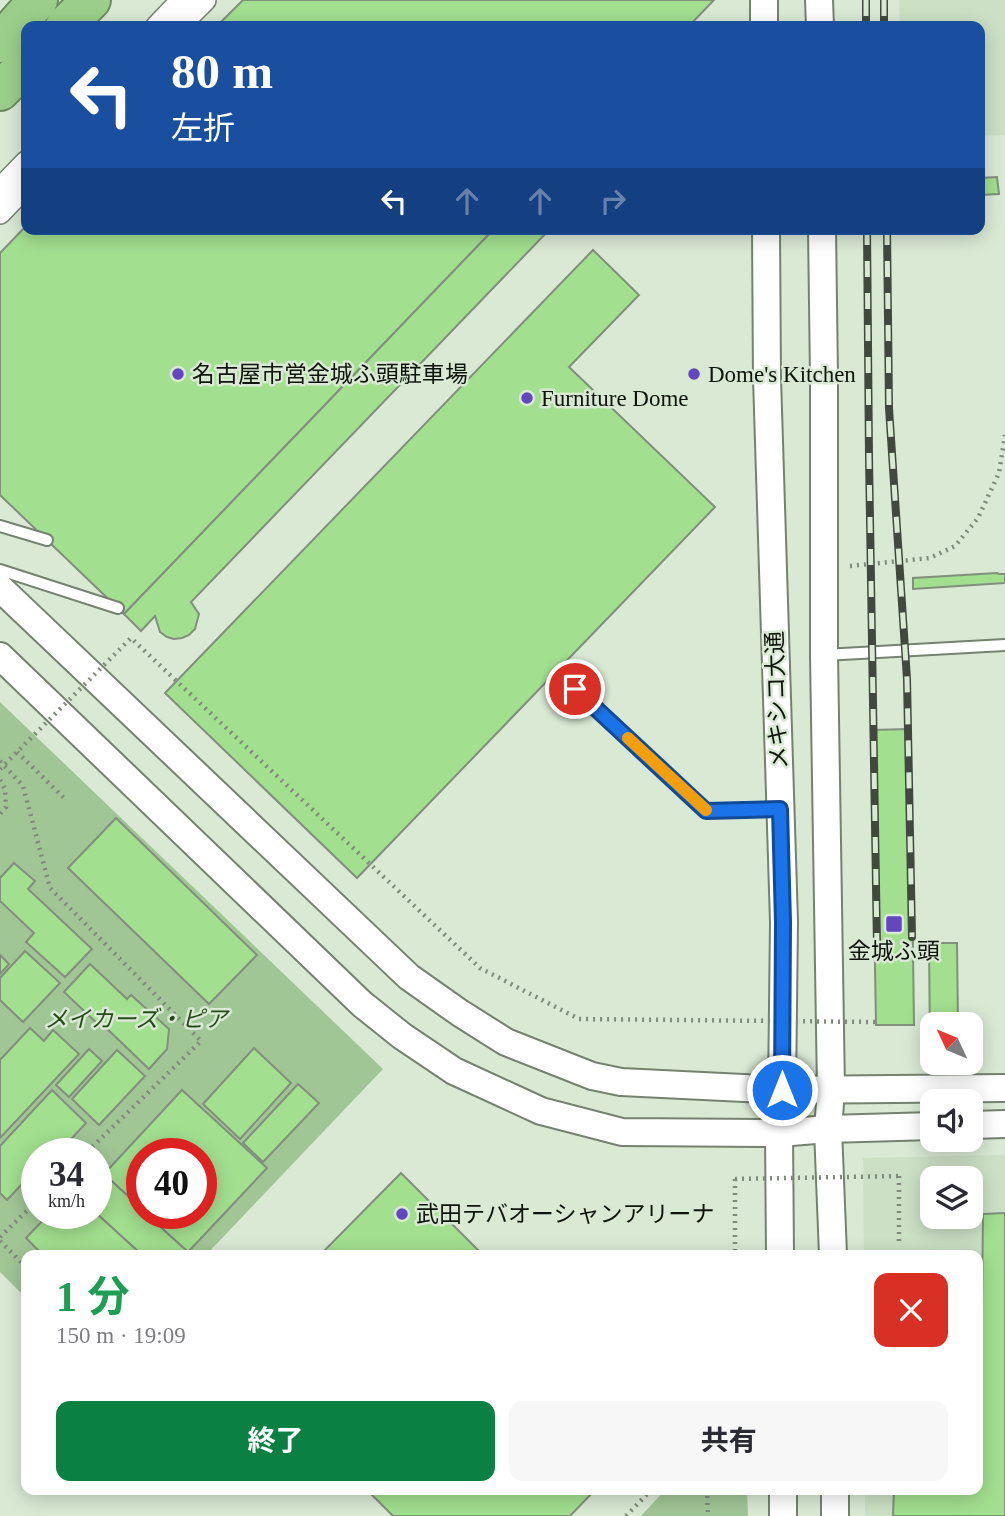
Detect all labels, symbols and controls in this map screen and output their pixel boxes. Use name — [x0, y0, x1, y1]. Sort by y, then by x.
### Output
text: 80 m — [171, 44, 273, 99]
icon: left — [56, 49, 147, 140]
text: 左折 — [171, 110, 235, 146]
icon: left — [375, 182, 413, 220]
icon: ahead — [448, 182, 486, 220]
icon: ahead — [521, 182, 559, 220]
icon: right — [594, 182, 632, 220]
place label: 名古屋市営金城ふ頭駐車場 — [192, 362, 468, 387]
place label: Dome's Kitchen — [708, 362, 856, 387]
marker: 名古屋市営金城ふ頭駐車場 — [170, 366, 186, 382]
marker: Dome's Kitchen — [686, 366, 702, 382]
place label: Furniture Dome — [541, 386, 689, 411]
marker: Furniture Dome — [519, 390, 535, 406]
street label: メキシコ大通 — [762, 631, 792, 769]
pin — [545, 659, 605, 719]
icon: arrive — [556, 670, 594, 708]
marker: 金城ふ頭 — [884, 914, 904, 934]
place label: 金城ふ頭 — [848, 939, 940, 964]
park label: メイカーズ・ピア — [45, 1007, 230, 1032]
north arrow — [920, 1012, 984, 1074]
map controls — [920, 1012, 983, 1229]
position arrow — [745, 1053, 819, 1127]
button: sound — [920, 1089, 983, 1152]
speed limit sign: 40 — [126, 1138, 217, 1229]
text: 34 — [49, 1155, 84, 1194]
button: layers — [920, 1166, 983, 1229]
text: km/h — [48, 1191, 85, 1211]
place label: 武田テバオーシャンアリーナ — [416, 1202, 715, 1227]
marker: 武田テバオーシャンアリーナ — [394, 1206, 410, 1222]
button: close — [874, 1273, 948, 1347]
text: 1 分 — [56, 1274, 130, 1320]
text: 150 m · 19:09 — [56, 1323, 186, 1348]
button: 終了 — [56, 1401, 495, 1481]
button: 共有 — [509, 1401, 948, 1481]

